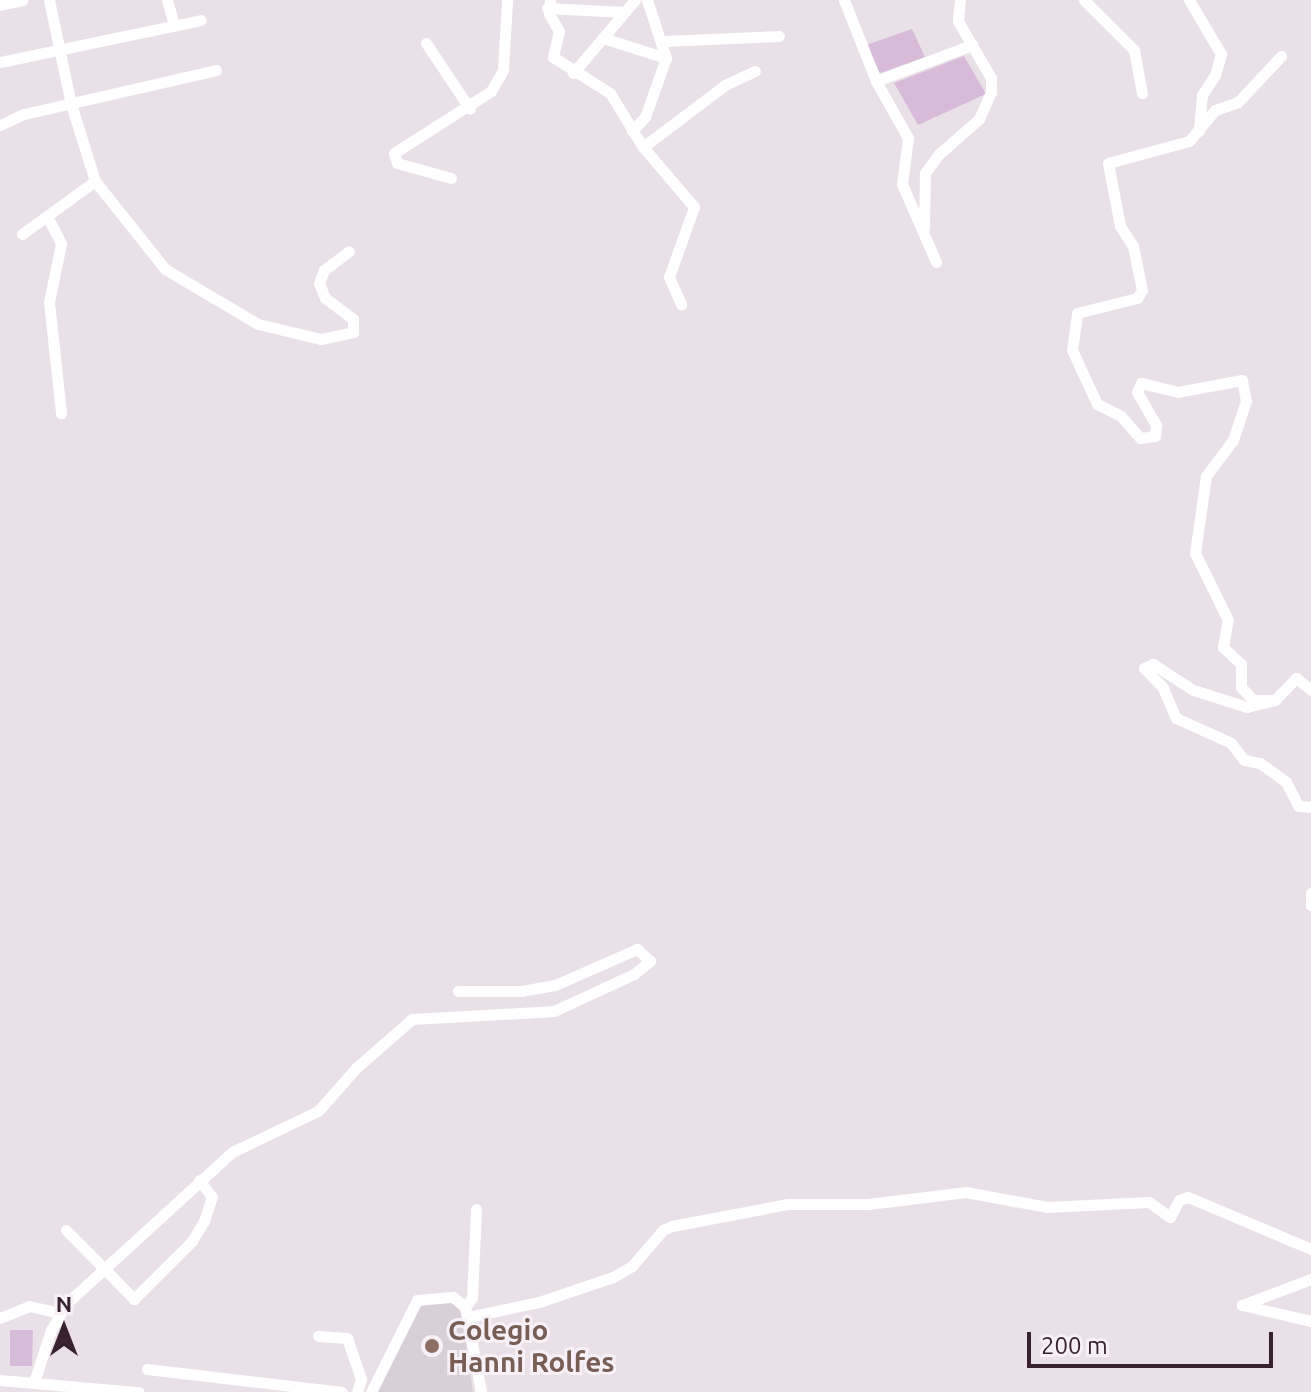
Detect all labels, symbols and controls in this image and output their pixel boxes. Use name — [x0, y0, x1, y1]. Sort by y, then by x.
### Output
north arrow — [24, 1288, 104, 1368]
text: N — [56, 1291, 72, 1316]
place label: Colegio Hanni Rolfes — [448, 1313, 615, 1379]
scale bar — [1031, 1316, 1277, 1366]
text: 200 m — [1041, 1332, 1108, 1359]
marker: Colegio Hanni Rolfes — [423, 1337, 441, 1355]

